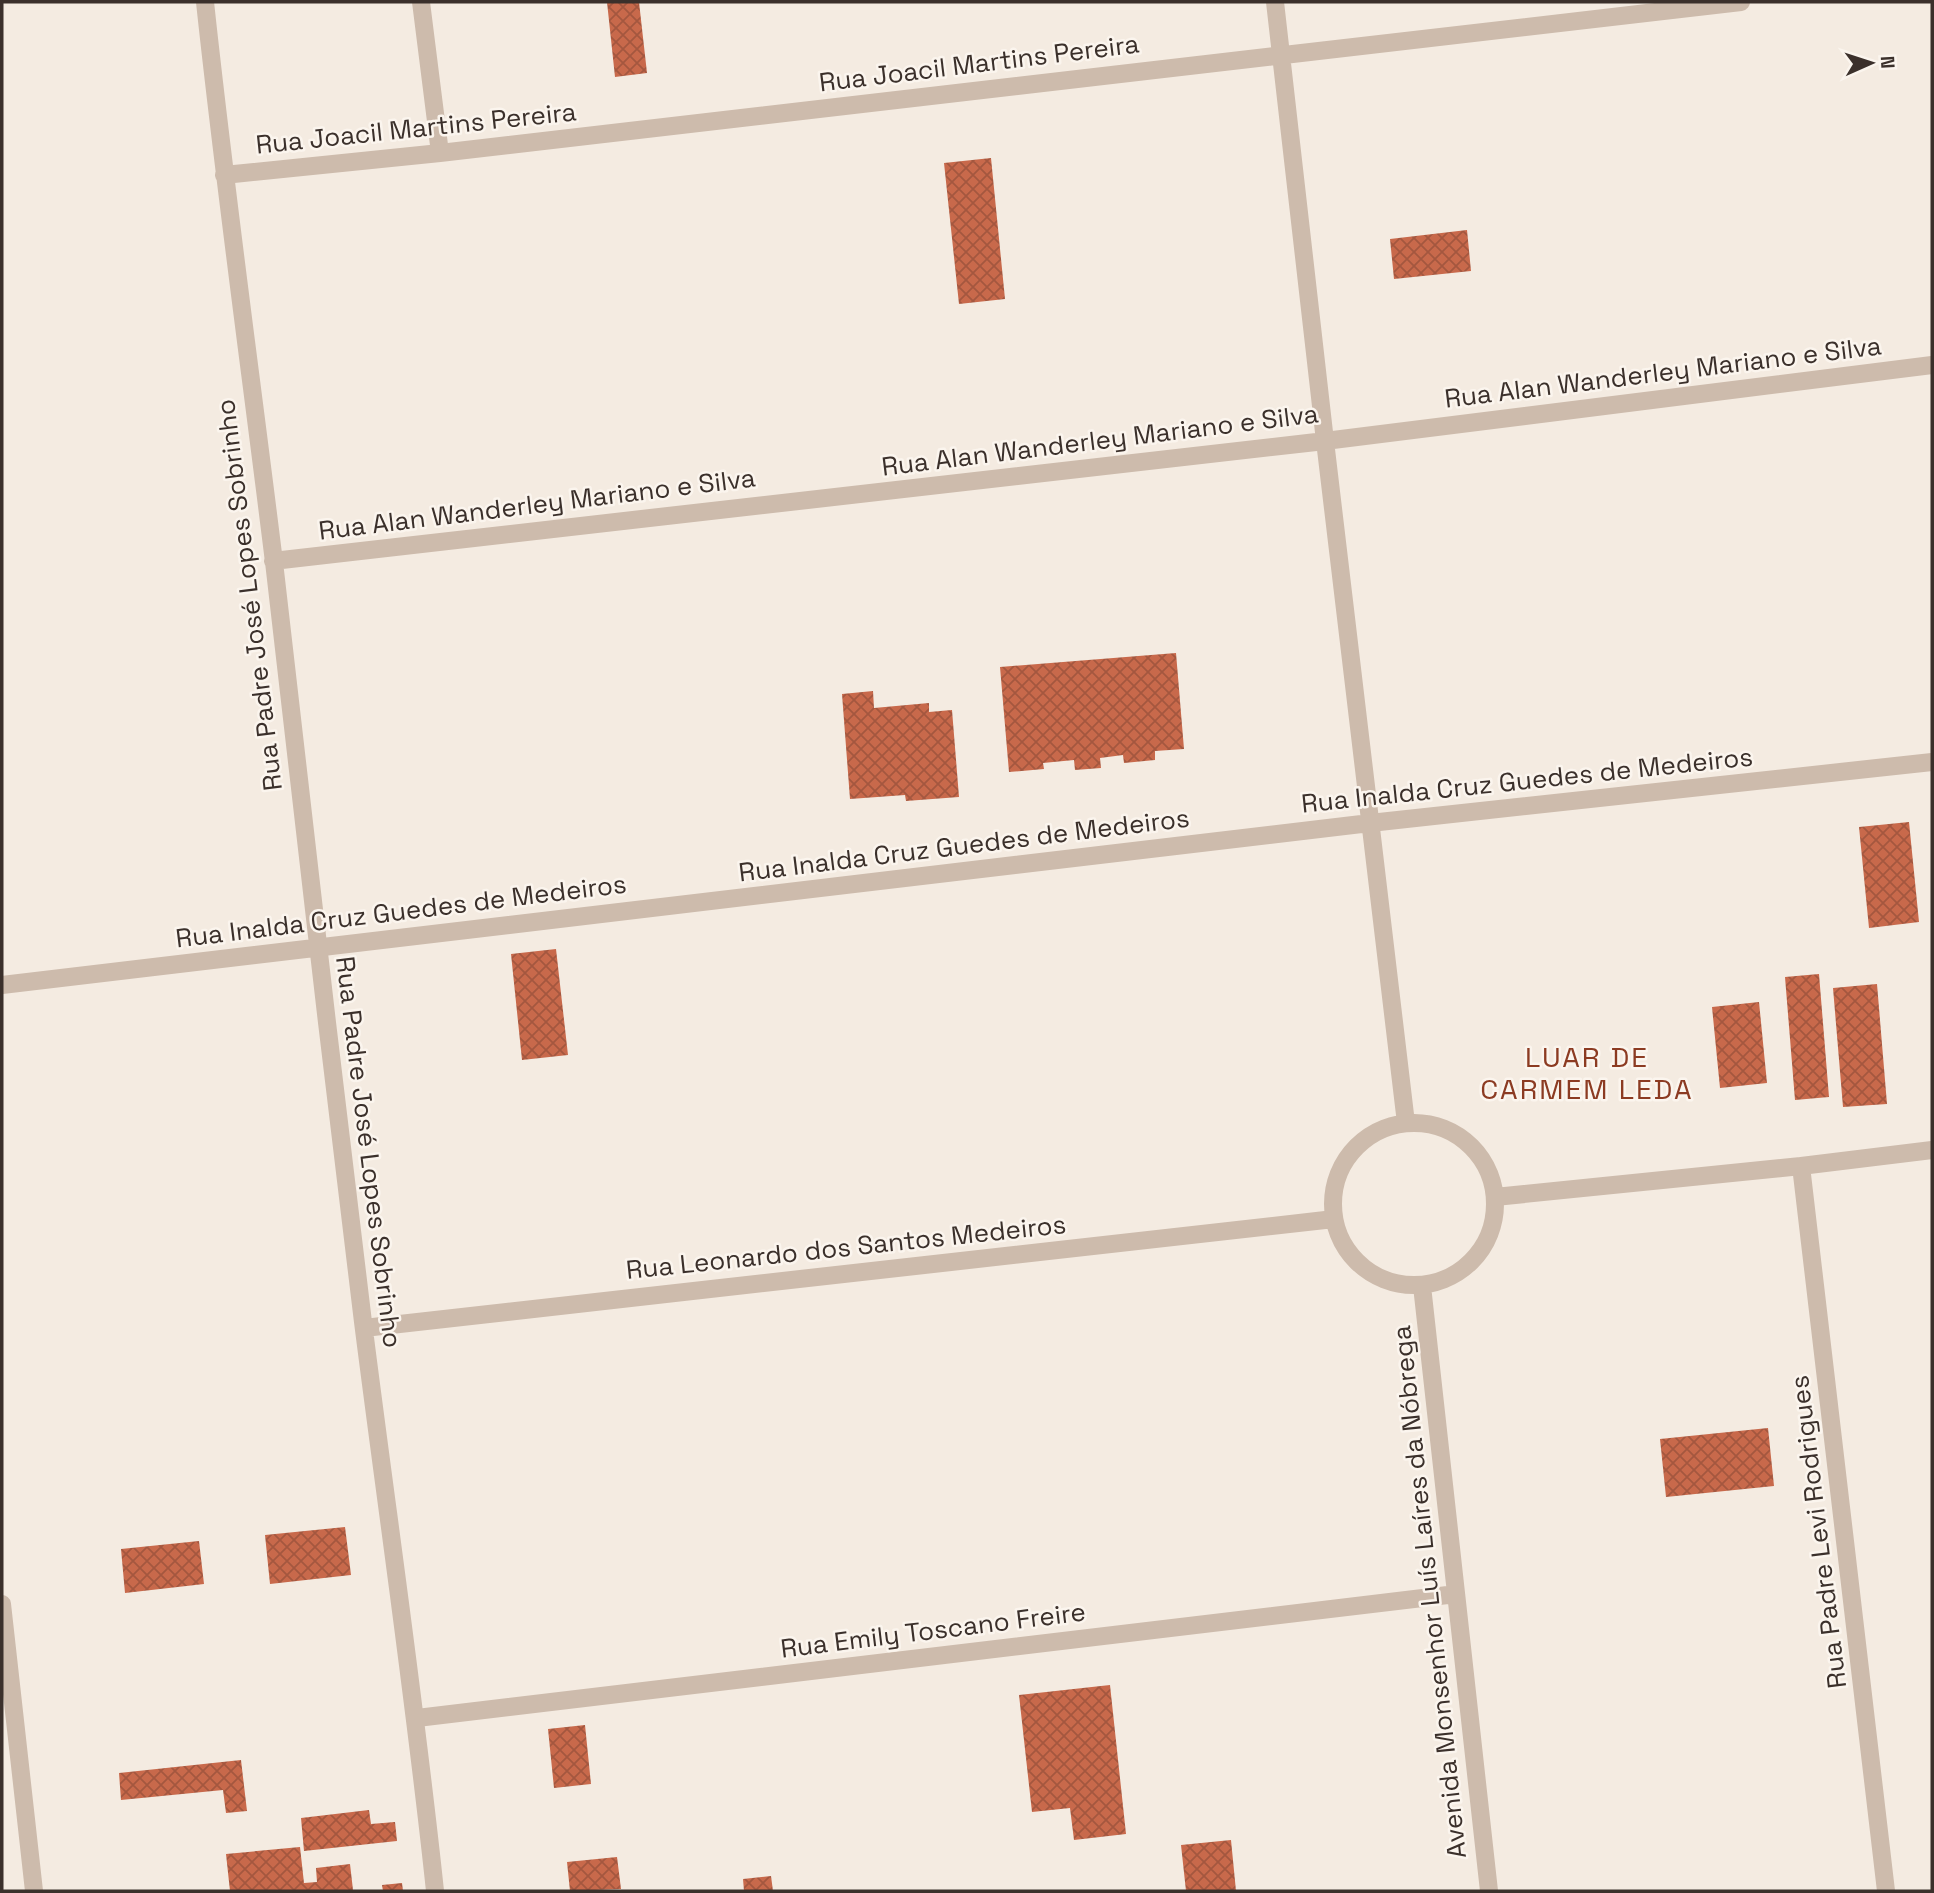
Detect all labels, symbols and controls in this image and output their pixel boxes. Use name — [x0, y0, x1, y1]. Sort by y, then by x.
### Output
street label: Rua Joacil Martins Pereira — [817, 26, 1141, 100]
north arrow — [1836, 28, 1906, 98]
text: N — [1875, 55, 1900, 69]
street label: Rua Joacil Martins Pereira — [254, 94, 578, 162]
street label: Rua Alan Wanderley Mariano e Silva — [1443, 328, 1883, 416]
street label: Rua Alan Wanderley Mariano e Silva — [880, 396, 1320, 484]
street label: Rua Padre José Lopes Sobrinho — [208, 397, 290, 793]
street label: Rua Alan Wanderley Mariano e Silva — [317, 460, 757, 548]
street label: Rua Inalda Cruz Guedes de Medeiros — [1300, 739, 1754, 821]
street label: Rua Inalda Cruz Guedes de Medeiros — [737, 800, 1191, 890]
street label: Rua Inalda Cruz Guedes de Medeiros — [174, 866, 628, 956]
street label: Rua Padre José Lopes Sobrinho — [328, 954, 410, 1350]
district label: LUAR DE CARMEM LEDA — [1480, 1039, 1694, 1107]
street label: Rua Leonardo dos Santos Medeiros — [624, 1207, 1068, 1287]
street label: Avenida Monsenhor Luís Laíres da Nóbrega — [1384, 1324, 1474, 1860]
street label: Rua Padre Levi Rodrigues — [1782, 1374, 1854, 1690]
street label: Rua Emily Toscano Freire — [779, 1594, 1087, 1666]

